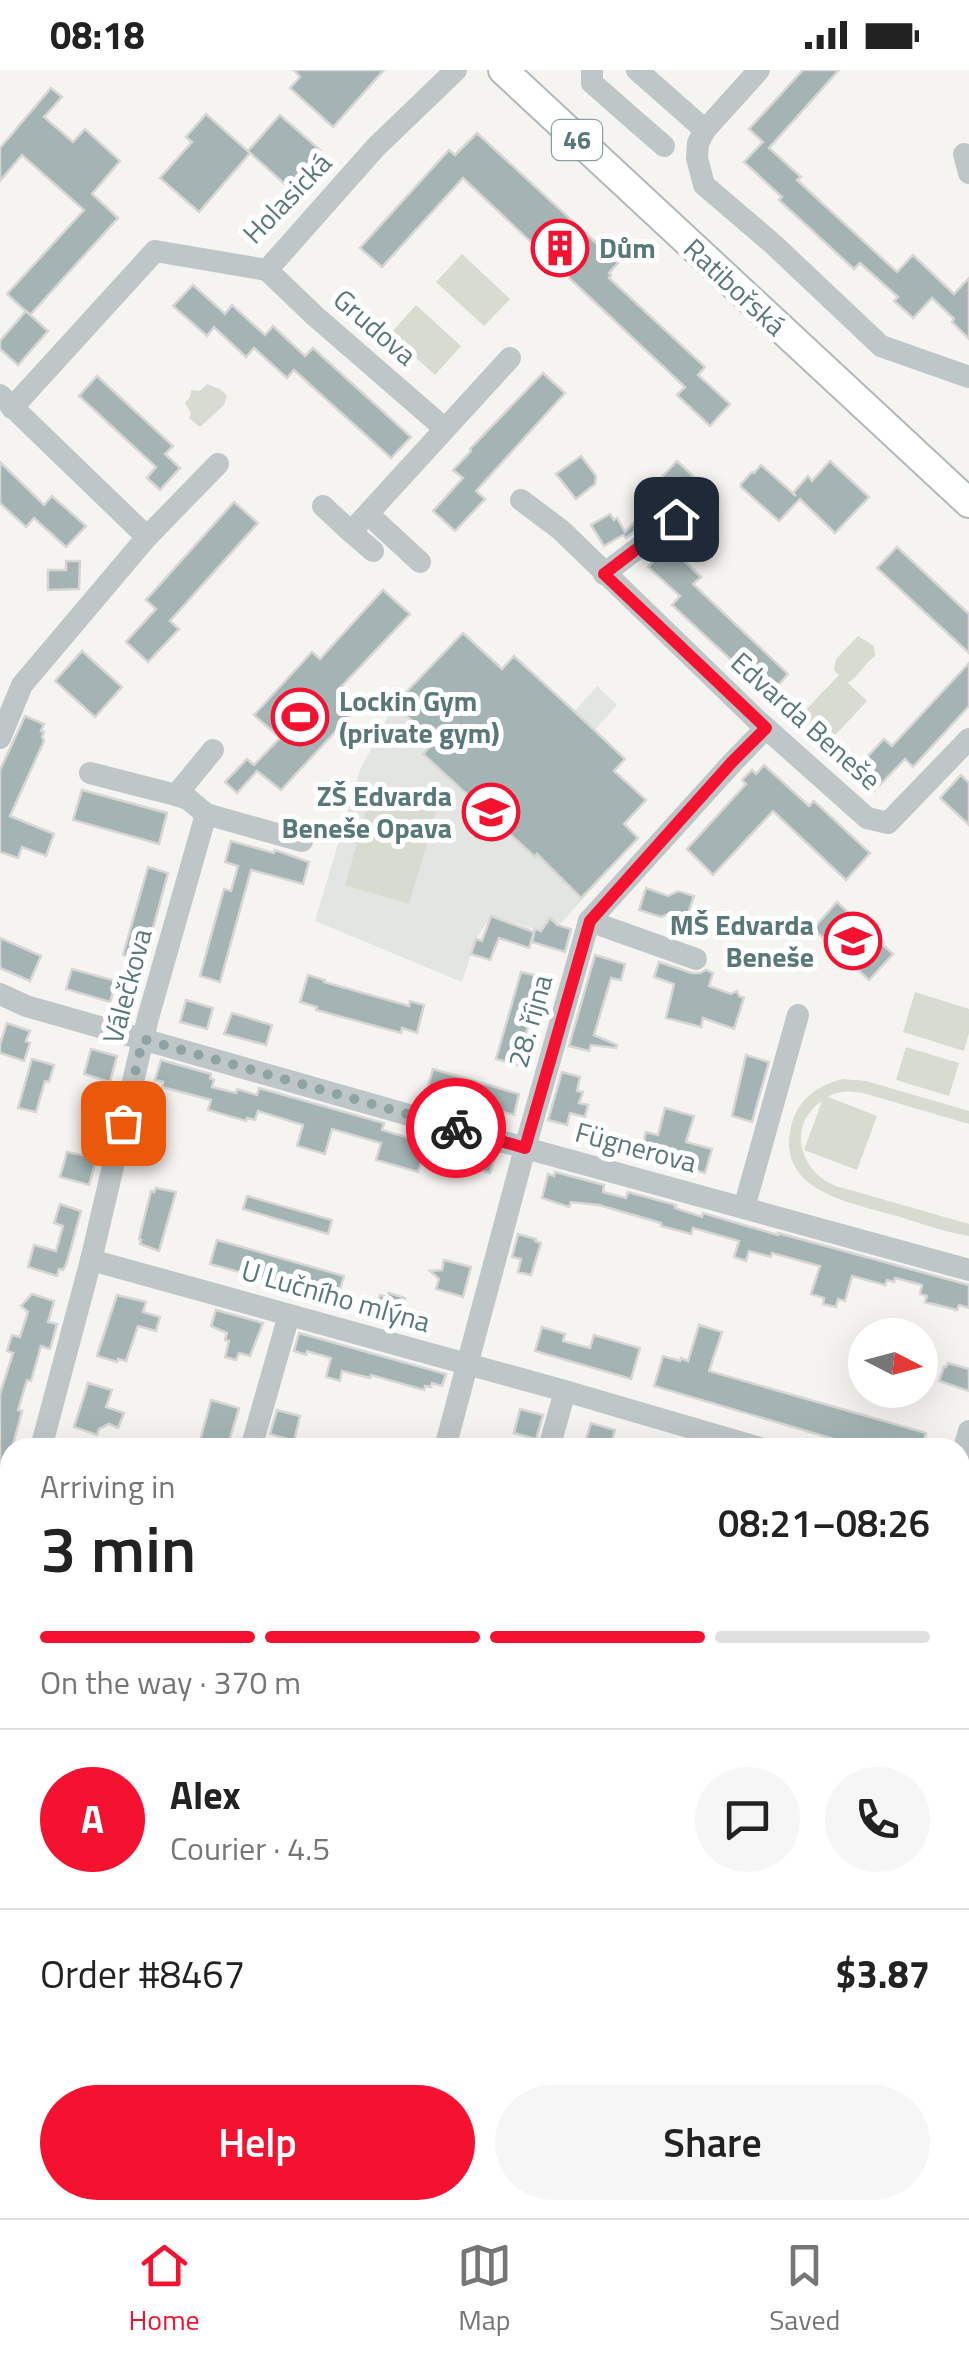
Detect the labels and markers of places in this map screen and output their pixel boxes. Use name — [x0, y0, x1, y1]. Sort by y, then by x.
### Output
building icon: Dům — [530, 218, 590, 278]
place label: Dům — [599, 226, 656, 269]
pin — [634, 477, 719, 562]
place label: Lockin Gym (private gym) — [339, 679, 500, 754]
sports icon: Lockin Gym (private gym) — [270, 687, 330, 747]
place label: ZŠ Edvarda Beneše Opava — [282, 774, 452, 849]
school or university icon: ZŠ Edvarda Beneše Opava — [461, 782, 521, 842]
place label: MŠ Edvarda Beneše — [670, 903, 814, 978]
school or university icon: MŠ Edvarda Beneše — [823, 911, 883, 971]
pin — [81, 1081, 166, 1166]

